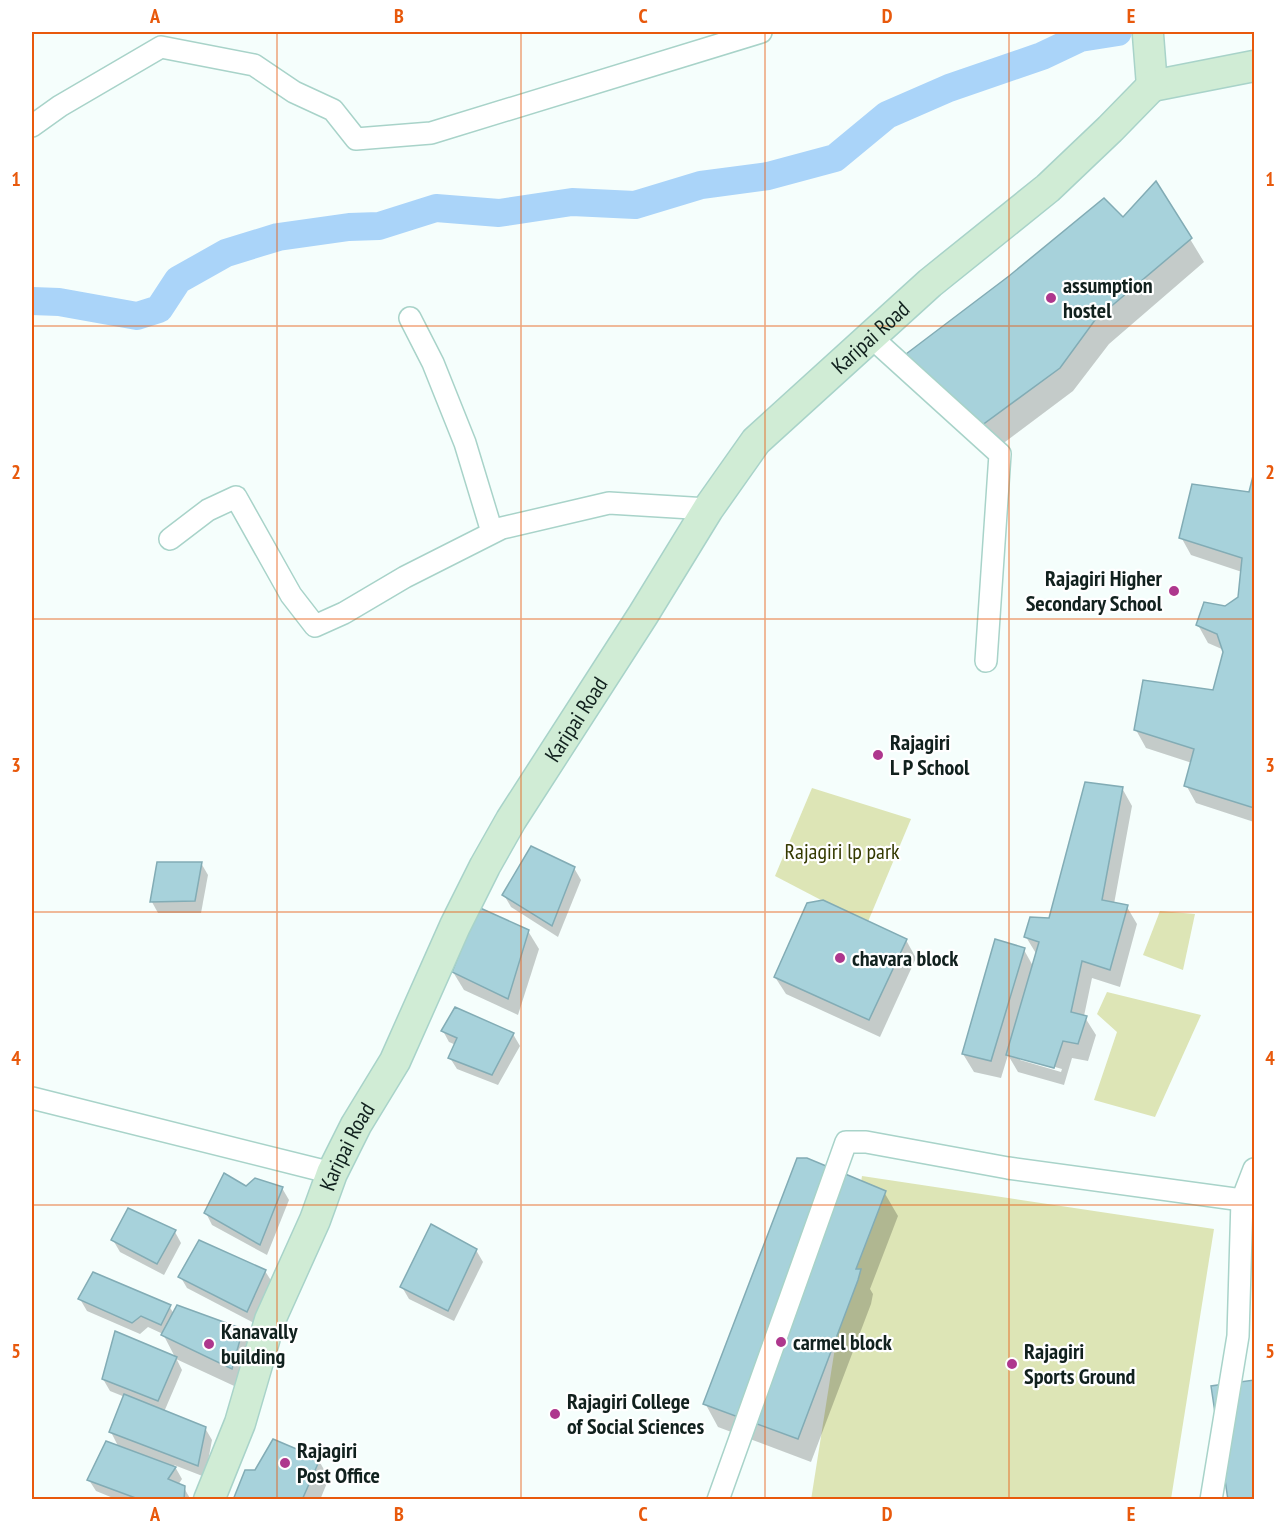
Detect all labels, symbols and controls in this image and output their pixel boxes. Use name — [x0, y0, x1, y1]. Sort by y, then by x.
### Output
text: A — [149, 3, 161, 29]
text: B — [394, 3, 404, 29]
text: C — [638, 3, 648, 29]
text: D — [882, 3, 893, 29]
text: E — [1127, 3, 1135, 29]
text: 1 — [11, 166, 21, 192]
text: 1 — [1265, 166, 1275, 192]
place label: assumption hostel — [1063, 271, 1153, 324]
marker: assumption hostel — [1044, 291, 1058, 305]
street label: Karipai Road — [826, 295, 915, 380]
text: 2 — [11, 459, 21, 485]
text: 2 — [1265, 459, 1275, 485]
place label: Rajagiri Higher Secondary School — [1026, 564, 1163, 617]
marker: Rajagiri Higher Secondary School — [1167, 584, 1181, 598]
street label: Karipai Road — [538, 672, 613, 767]
place label: Rajagiri L P School — [890, 728, 970, 781]
marker: Rajagiri L P School — [871, 748, 885, 762]
text: 3 — [11, 752, 21, 778]
text: 3 — [1265, 752, 1275, 778]
park label: Rajagiri lp park — [785, 837, 900, 865]
place label: chavara block — [852, 944, 959, 972]
marker: chavara block — [833, 951, 847, 965]
text: 4 — [11, 1045, 21, 1071]
text: 4 — [1265, 1045, 1275, 1071]
street label: Karipai Road — [313, 1097, 381, 1194]
place label: Kanavally building — [221, 1317, 299, 1370]
place label: carmel block — [793, 1328, 893, 1356]
marker: carmel block — [774, 1335, 788, 1349]
marker: Kanavally building — [202, 1337, 216, 1351]
place label: Rajagiri Sports Ground — [1024, 1337, 1136, 1390]
text: 5 — [11, 1338, 21, 1364]
text: 5 — [1265, 1338, 1275, 1364]
marker: Rajagiri Sports Ground — [1005, 1357, 1019, 1371]
place label: Rajagiri College of Social Sciences — [567, 1387, 704, 1440]
marker: Rajagiri College of Social Sciences — [548, 1407, 562, 1421]
place label: Rajagiri Post Office — [297, 1436, 380, 1489]
marker: Rajagiri Post Office — [278, 1456, 292, 1470]
text: A — [149, 1501, 161, 1527]
text: B — [394, 1501, 404, 1527]
text: C — [638, 1501, 648, 1527]
text: D — [882, 1501, 893, 1527]
text: E — [1127, 1501, 1135, 1527]

